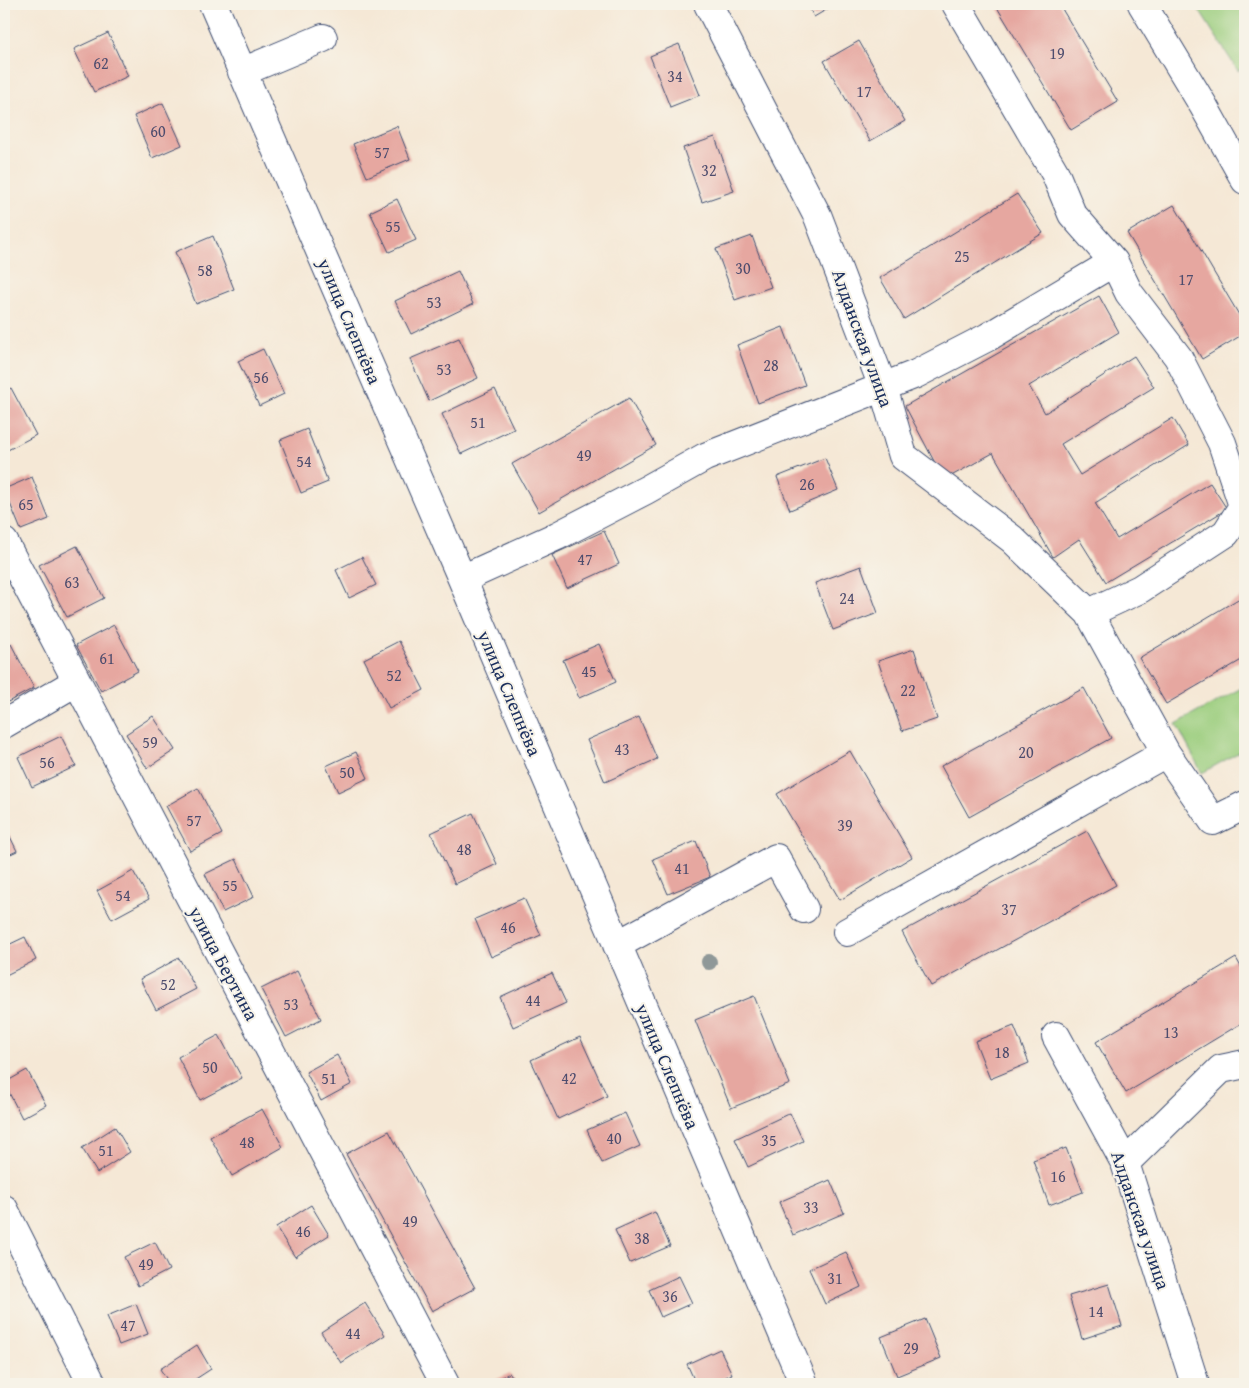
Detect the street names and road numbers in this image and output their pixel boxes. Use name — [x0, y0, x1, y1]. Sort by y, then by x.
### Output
street label: улица Слепнёва — [311, 253, 389, 388]
street label: Алданская улица — [825, 265, 901, 411]
street label: улица Слепнёва — [471, 625, 549, 760]
street label: улица Бертина — [182, 900, 266, 1025]
street label: улица Слепнёва — [629, 998, 707, 1133]
street label: Алданская улица — [1104, 1147, 1178, 1293]

